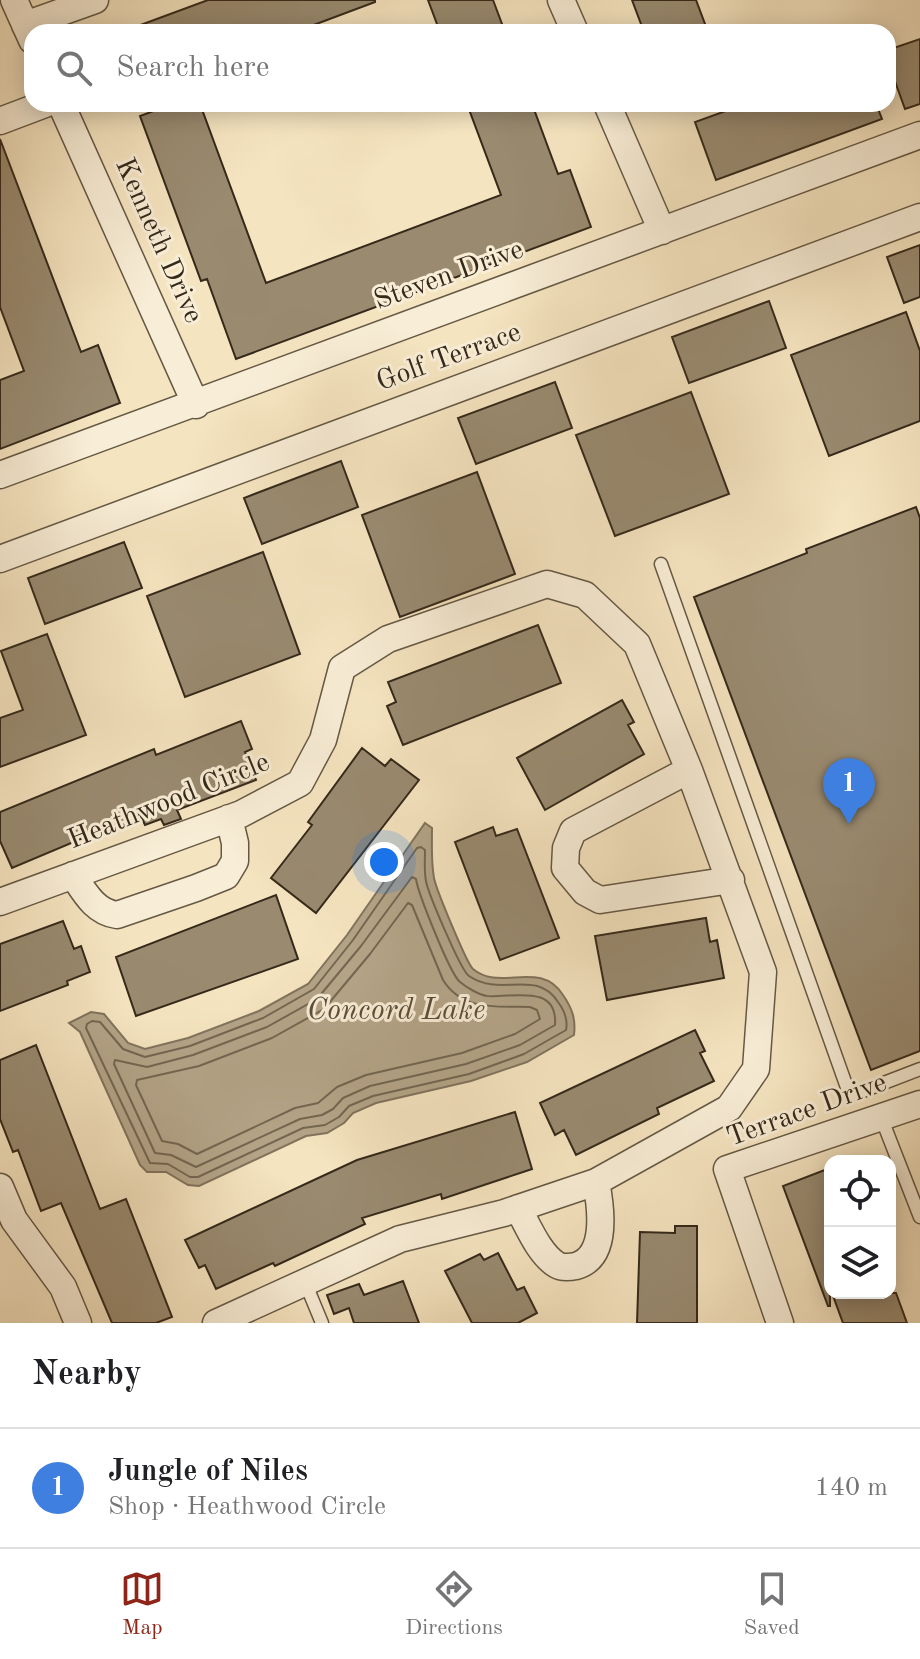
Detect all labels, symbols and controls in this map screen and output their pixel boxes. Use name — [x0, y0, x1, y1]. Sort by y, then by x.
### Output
search box — [24, 24, 896, 112]
icon: search — [52, 46, 96, 90]
text: Search here — [116, 53, 270, 83]
street label: Kenneth Drive — [109, 154, 207, 328]
street label: Steven Drive — [371, 236, 527, 316]
street label: Golf Terrace — [373, 319, 525, 397]
street label: Heathwood Circle — [64, 749, 274, 855]
pin: 1 — [823, 758, 875, 824]
your location — [364, 842, 404, 882]
water label: Concord Lake — [307, 996, 485, 1026]
street label: Terrace Drive — [723, 1069, 891, 1153]
map controls — [824, 1155, 896, 1299]
button: locate — [824, 1155, 896, 1227]
button: layers — [824, 1227, 896, 1299]
text: Nearby — [32, 1358, 142, 1392]
text: Jungle of Niles — [108, 1457, 308, 1487]
text: 1 — [50, 1475, 66, 1501]
text: 140 m — [815, 1475, 888, 1501]
text: Shop · Heathwood Circle — [108, 1494, 386, 1520]
tab: Map — [120, 1567, 164, 1642]
tab: Directions — [405, 1567, 503, 1642]
tab: Saved — [744, 1567, 800, 1642]

